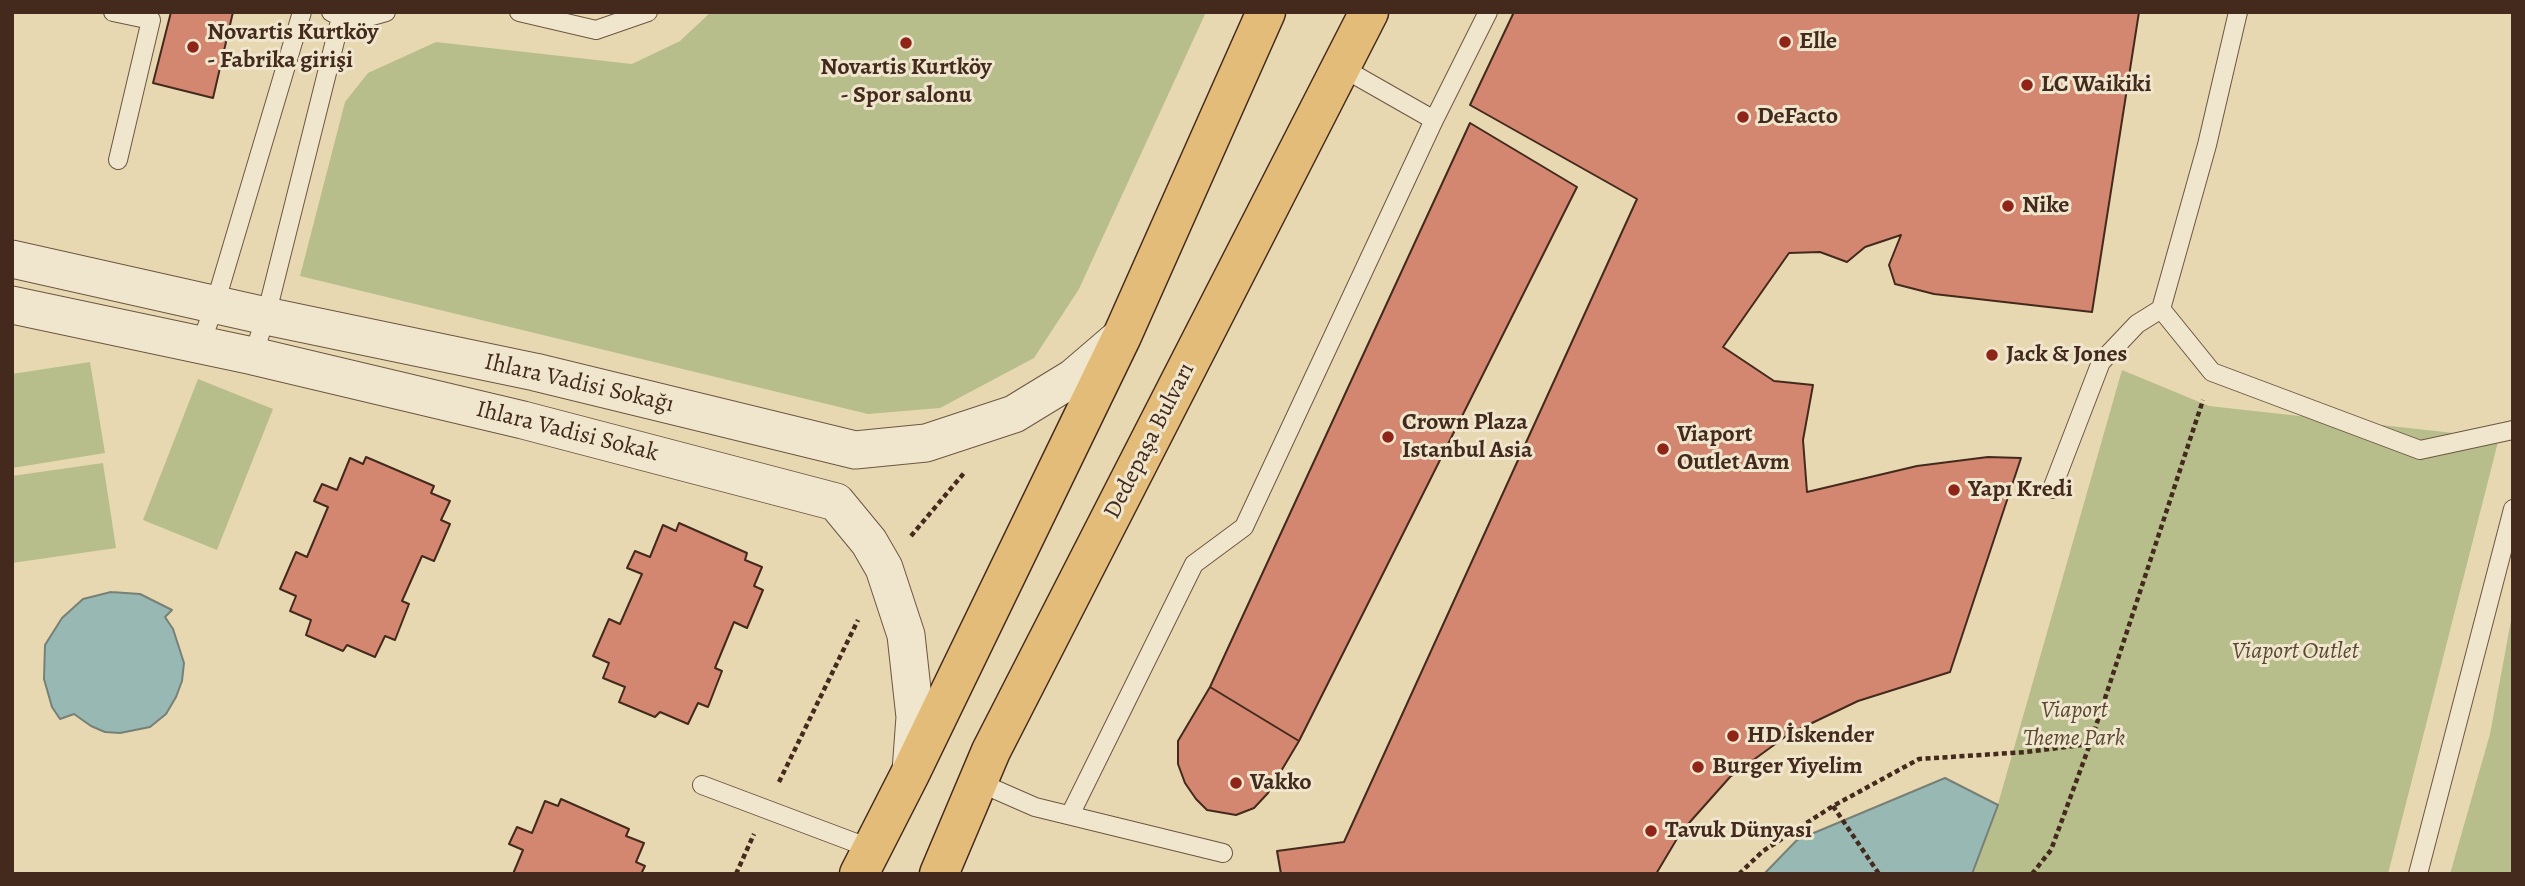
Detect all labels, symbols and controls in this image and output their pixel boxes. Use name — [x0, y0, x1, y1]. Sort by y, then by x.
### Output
place label: Novartis Kurtköy - Fabrika girişi — [207, 19, 378, 75]
place label: Elle — [1799, 28, 1837, 56]
marker: Elle — [1777, 34, 1793, 50]
marker: Novartis Kurtköy - Spor salonu — [898, 35, 914, 51]
marker: Novartis Kurtköy - Fabrika girişi — [185, 39, 201, 55]
place label: Novartis Kurtköy - Spor salonu — [820, 54, 992, 110]
place label: LC Waikiki — [2041, 71, 2151, 99]
marker: LC Waikiki — [2019, 77, 2035, 93]
place label: DeFacto — [1757, 103, 1838, 131]
marker: DeFacto — [1735, 109, 1751, 125]
place label: Nike — [2022, 192, 2069, 220]
marker: Nike — [2000, 198, 2016, 214]
place label: Jack & Jones — [2006, 341, 2127, 369]
marker: Jack & Jones — [1984, 347, 2000, 363]
street label: Ihlara Vadisi Sokağı — [481, 348, 677, 420]
street label: Dedepaşa Bulvarı — [1098, 358, 1202, 524]
street label: Ihlara Vadisi Sokak — [473, 395, 661, 469]
place label: Crown Plaza Istanbul Asia — [1402, 409, 1533, 465]
place label: Viaport Outlet Avm — [1677, 421, 1790, 477]
marker: Crown Plaza Istanbul Asia — [1380, 429, 1396, 445]
marker: Viaport Outlet Avm — [1655, 441, 1671, 457]
place label: Yapı Kredi — [1968, 476, 2073, 504]
marker: Yapı Kredi — [1946, 482, 1962, 498]
park label: Viaport Outlet — [2232, 638, 2358, 666]
park label: Viaport Theme Park — [2023, 697, 2125, 753]
place label: HD İskender — [1747, 722, 1874, 750]
marker: HD İskender — [1725, 728, 1741, 744]
place label: Burger Yiyelim — [1712, 753, 1863, 781]
marker: Burger Yiyelim — [1690, 759, 1706, 775]
place label: Vakko — [1250, 769, 1312, 797]
marker: Vakko — [1228, 775, 1244, 791]
place label: Tavuk Dünyası — [1665, 817, 1812, 845]
marker: Tavuk Dünyası — [1643, 823, 1659, 839]

